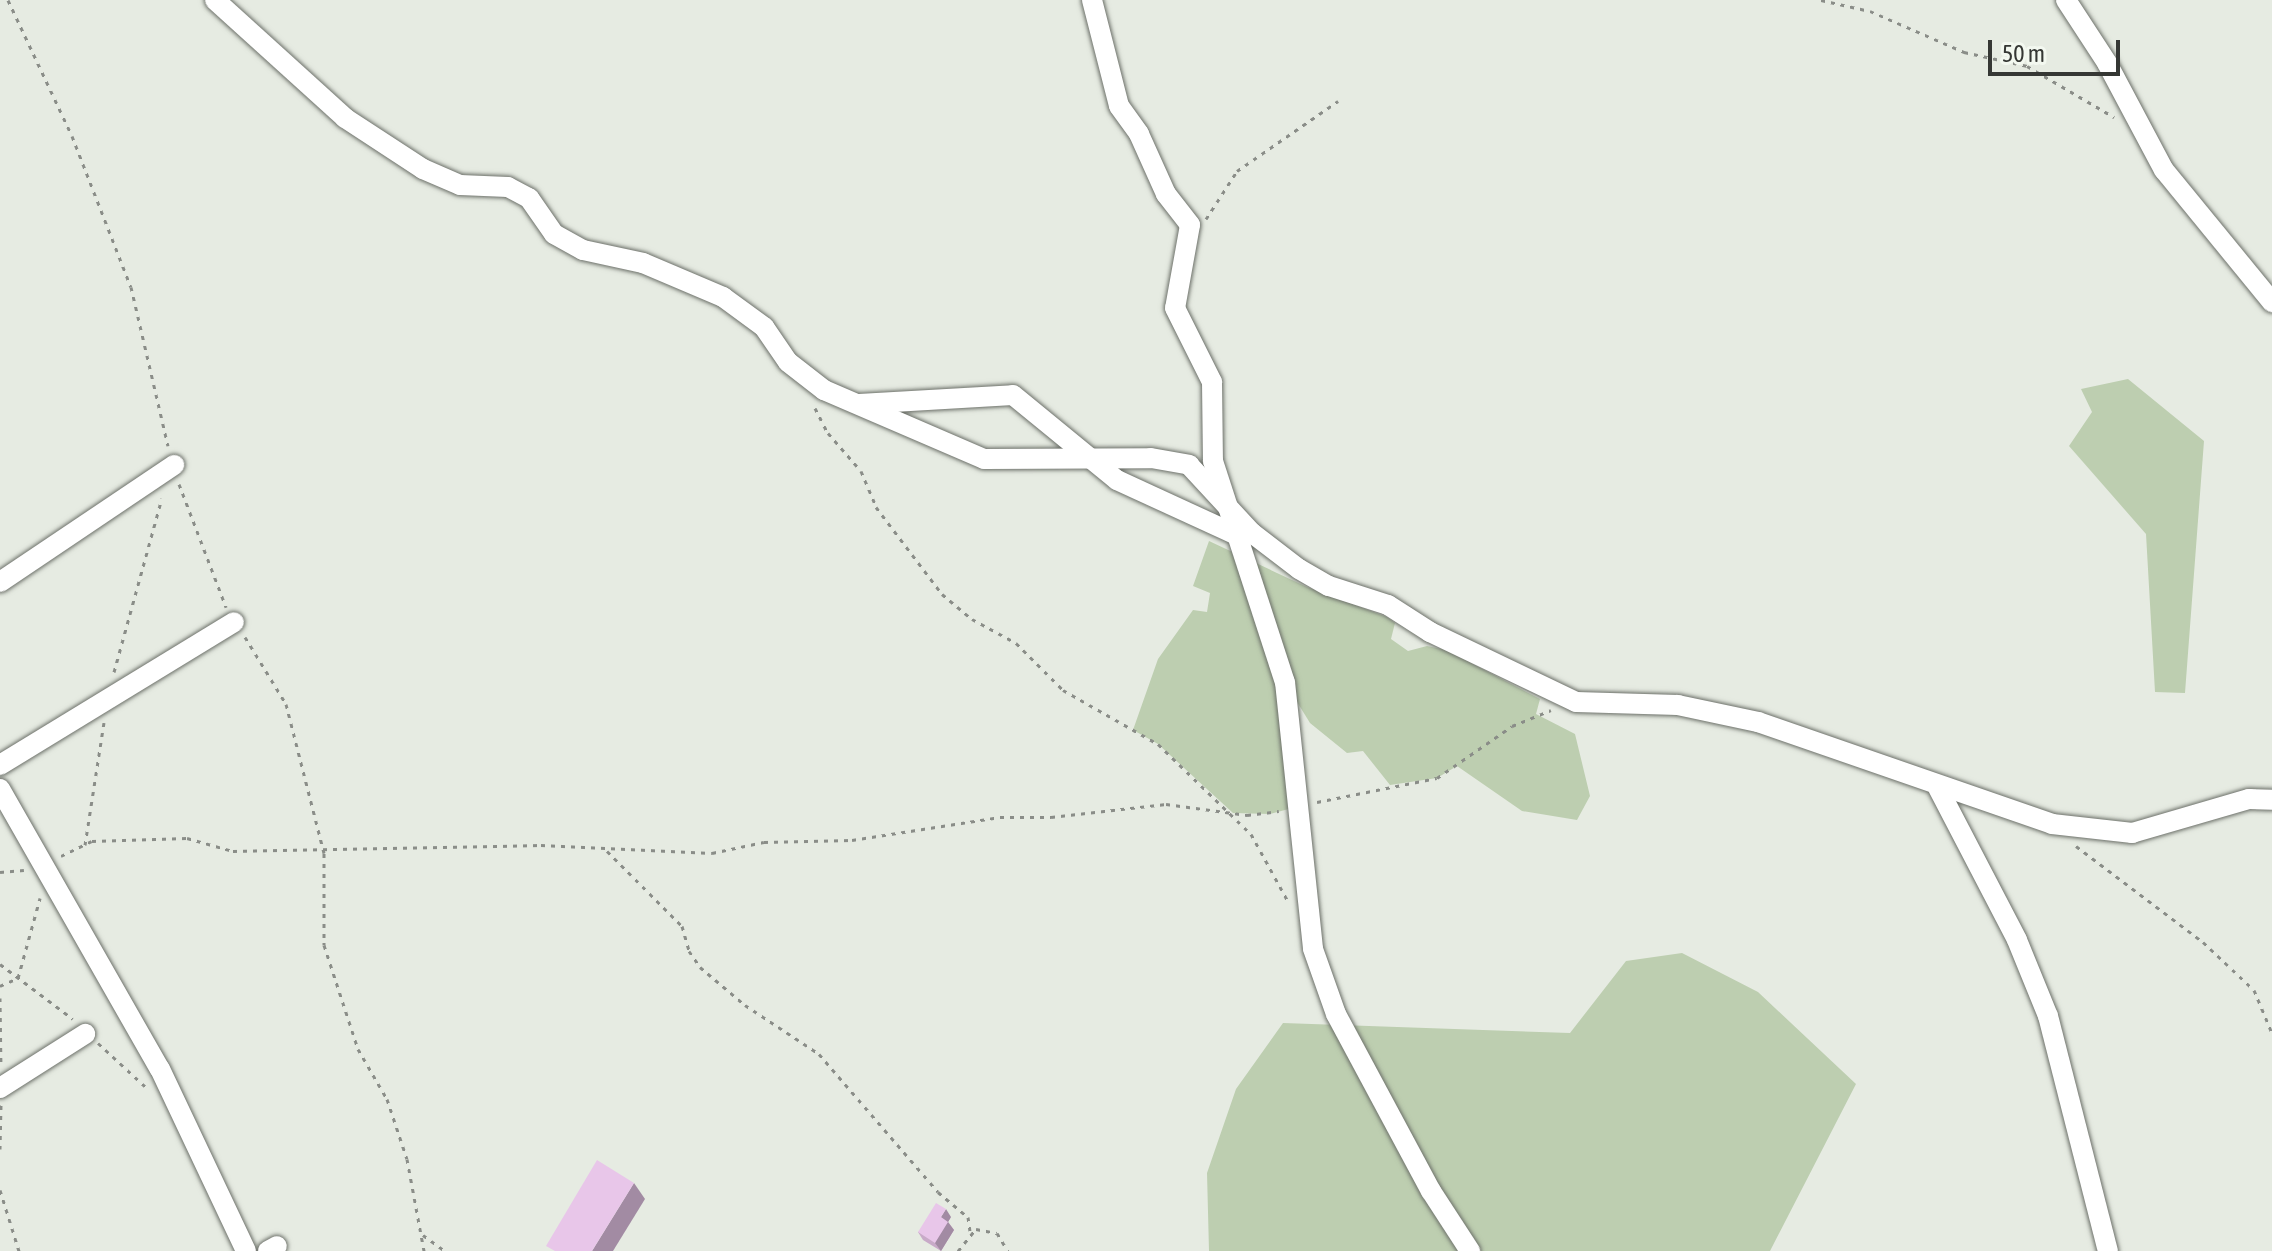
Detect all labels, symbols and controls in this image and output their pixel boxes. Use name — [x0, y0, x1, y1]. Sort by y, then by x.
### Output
scale bar — [1992, 24, 2124, 74]
text: 50 m — [2002, 40, 2045, 67]

